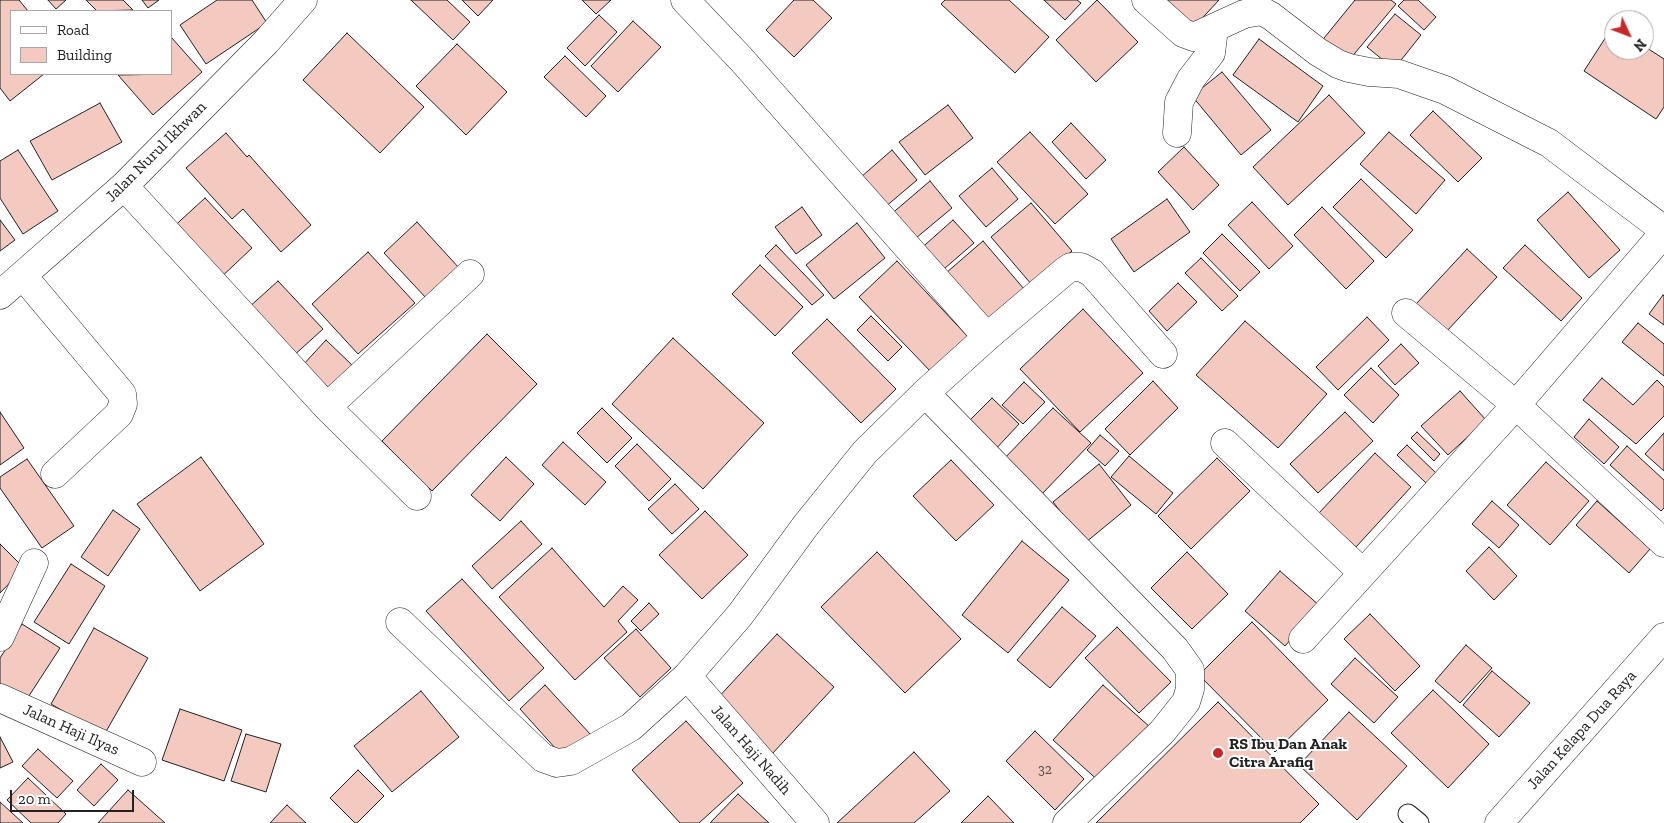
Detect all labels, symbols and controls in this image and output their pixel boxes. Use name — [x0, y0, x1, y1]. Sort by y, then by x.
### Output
legend — [10, 10, 172, 75]
north arrow — [1604, 10, 1654, 60]
text: Road — [57, 21, 89, 39]
text: N — [1630, 35, 1649, 55]
text: Building — [57, 46, 112, 64]
street label: Jalan Nurul Ikhwan — [102, 98, 210, 206]
street label: Jalan Kelapa Dua Raya — [1523, 666, 1641, 794]
street label: Jalan Haji Ilyas — [20, 700, 122, 760]
street label: Jalan Haji Nadih — [707, 701, 795, 799]
place label: RS Ibu Dan Anak Citra Arafiq — [1229, 734, 1347, 772]
marker: RS Ibu Dan Anak Citra Arafiq — [1211, 746, 1225, 760]
house number: 32 — [1038, 762, 1052, 778]
scale bar — [12, 780, 136, 812]
text: 20 m — [18, 790, 51, 808]

